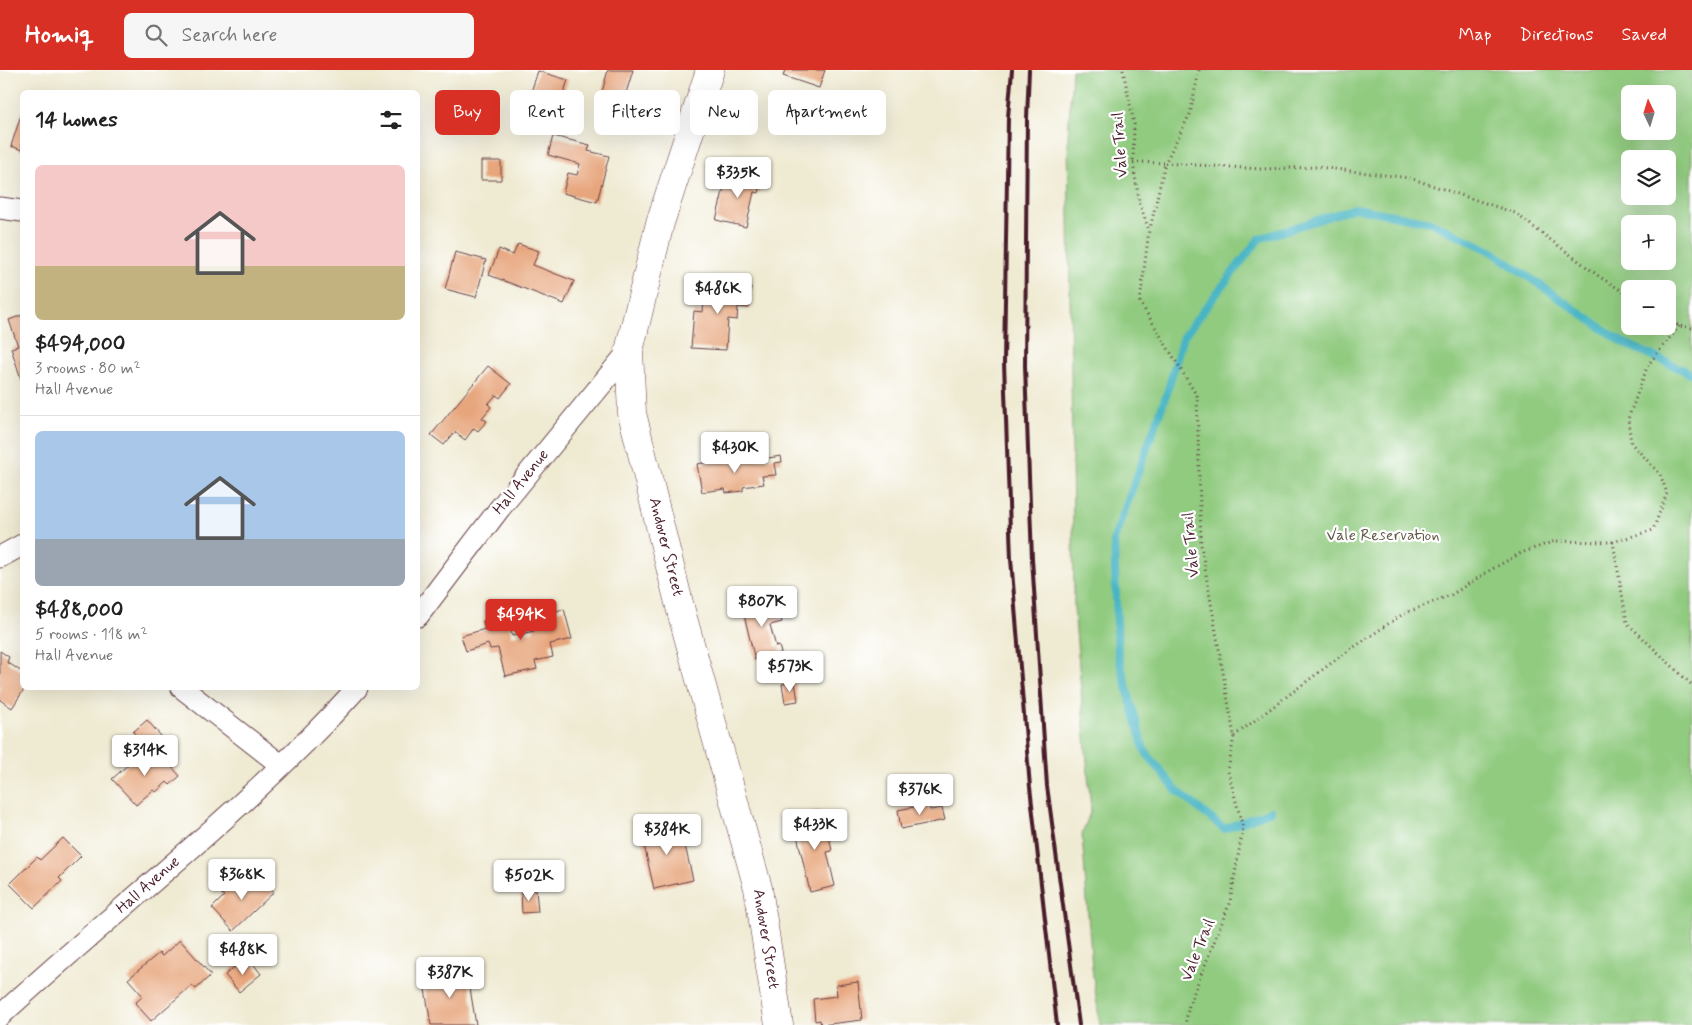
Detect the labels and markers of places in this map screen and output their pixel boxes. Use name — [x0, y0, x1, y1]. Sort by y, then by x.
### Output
pin: $335K — [703, 156, 773, 199]
pin: $486K — [683, 272, 753, 315]
pin: $430K — [700, 432, 770, 474]
pin: $807K — [727, 586, 797, 628]
pin: $494K — [486, 598, 556, 641]
pin: $573K — [755, 650, 825, 693]
pin: $314K — [110, 734, 180, 777]
pin: $376K — [885, 774, 955, 816]
pin: $433K — [780, 808, 850, 851]
pin: $384K — [632, 814, 702, 856]
pin: $368K — [207, 858, 277, 901]
pin: $502K — [494, 860, 564, 902]
pin: $488K — [208, 934, 278, 976]
pin: $387K — [415, 956, 485, 999]

